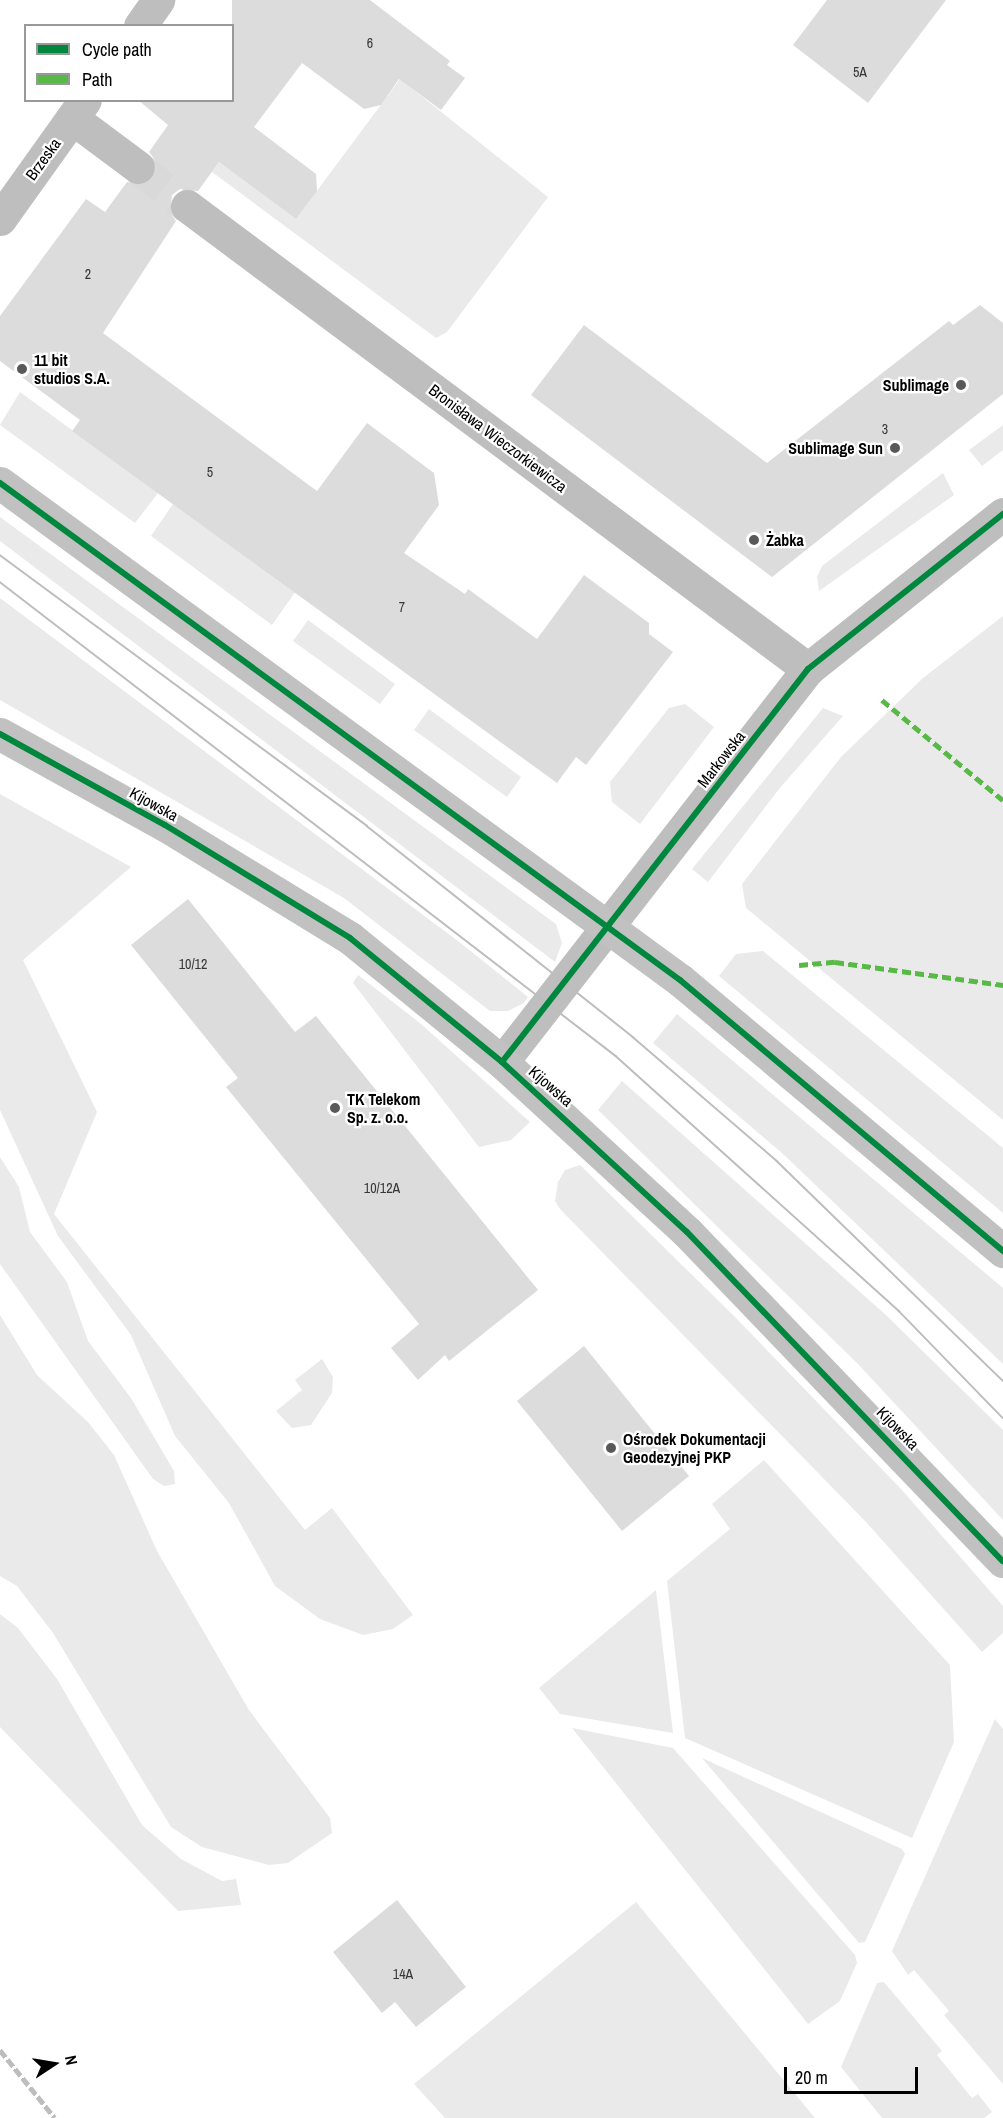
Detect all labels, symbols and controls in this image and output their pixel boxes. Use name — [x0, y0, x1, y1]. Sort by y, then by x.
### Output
legend — [24, 24, 234, 102]
house number: 6 — [367, 35, 373, 51]
text: Cycle path — [82, 37, 152, 62]
house number: 5A — [853, 64, 867, 80]
text: Path — [82, 67, 112, 92]
street label: Brzeska — [21, 134, 65, 184]
house number: 2 — [85, 266, 91, 282]
place label: 11 bit studios S.A. — [34, 350, 110, 388]
marker: 11 bit studios S.A. — [15, 362, 29, 376]
place label: Sublimage — [883, 375, 949, 395]
marker: Sublimage — [954, 378, 968, 392]
street label: Bronisława Wieczorkiewicza — [425, 380, 571, 496]
house number: 3 — [882, 421, 888, 437]
place label: Sublimage Sun — [788, 438, 883, 458]
marker: Sublimage Sun — [888, 441, 902, 455]
house number: 5 — [207, 464, 213, 480]
place label: Żabka — [766, 530, 804, 550]
marker: Żabka — [747, 533, 761, 547]
house number: 7 — [399, 599, 405, 615]
street label: Markowska — [693, 727, 749, 791]
street label: Kijowska — [126, 783, 182, 825]
house number: 10/12 — [179, 956, 207, 972]
street label: Kijowska — [525, 1062, 577, 1110]
place label: TK Telekom Sp. z. o.o. — [347, 1089, 420, 1127]
marker: TK Telekom Sp. z. o.o. — [328, 1101, 342, 1115]
house number: 10/12A — [364, 1180, 400, 1196]
street label: Kijowska — [873, 1402, 923, 1454]
place label: Ośrodek Dokumentacji Geodezyjnej PKP — [623, 1429, 766, 1467]
marker: Ośrodek Dokumentacji Geodezyjnej PKP — [604, 1441, 618, 1455]
house number: 14A — [393, 1966, 413, 1982]
north arrow — [24, 2034, 84, 2094]
text: N — [60, 2053, 83, 2067]
scale bar — [787, 2055, 920, 2093]
text: 20 m — [795, 2065, 828, 2090]

